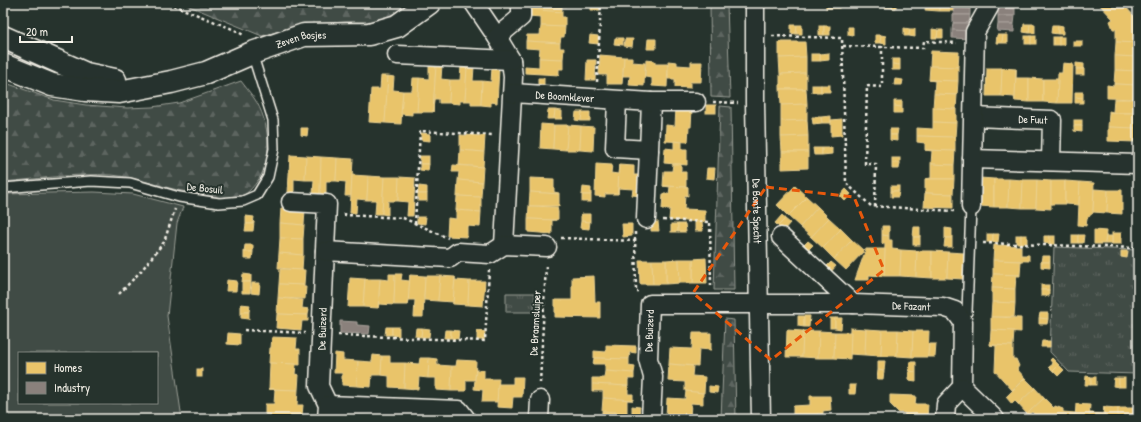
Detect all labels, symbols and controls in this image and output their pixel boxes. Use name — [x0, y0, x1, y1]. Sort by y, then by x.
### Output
scale bar — [20, 18, 72, 44]
text: 20 m — [26, 23, 48, 40]
street label: Zeven Bosjes — [274, 27, 326, 51]
street label: De Boomklever — [535, 87, 596, 105]
street label: De Fuut — [1018, 112, 1048, 127]
street label: De Bonte Specht — [749, 178, 765, 244]
street label: De Bosuil — [186, 179, 224, 197]
street label: De Braamsluiper — [526, 289, 544, 356]
street label: De Fazant — [892, 298, 931, 314]
street label: De Buizerd — [314, 307, 330, 350]
street label: De Buizerd — [641, 309, 657, 352]
legend — [18, 352, 158, 404]
text: Homes — [54, 359, 82, 376]
text: Industry — [54, 379, 90, 396]

